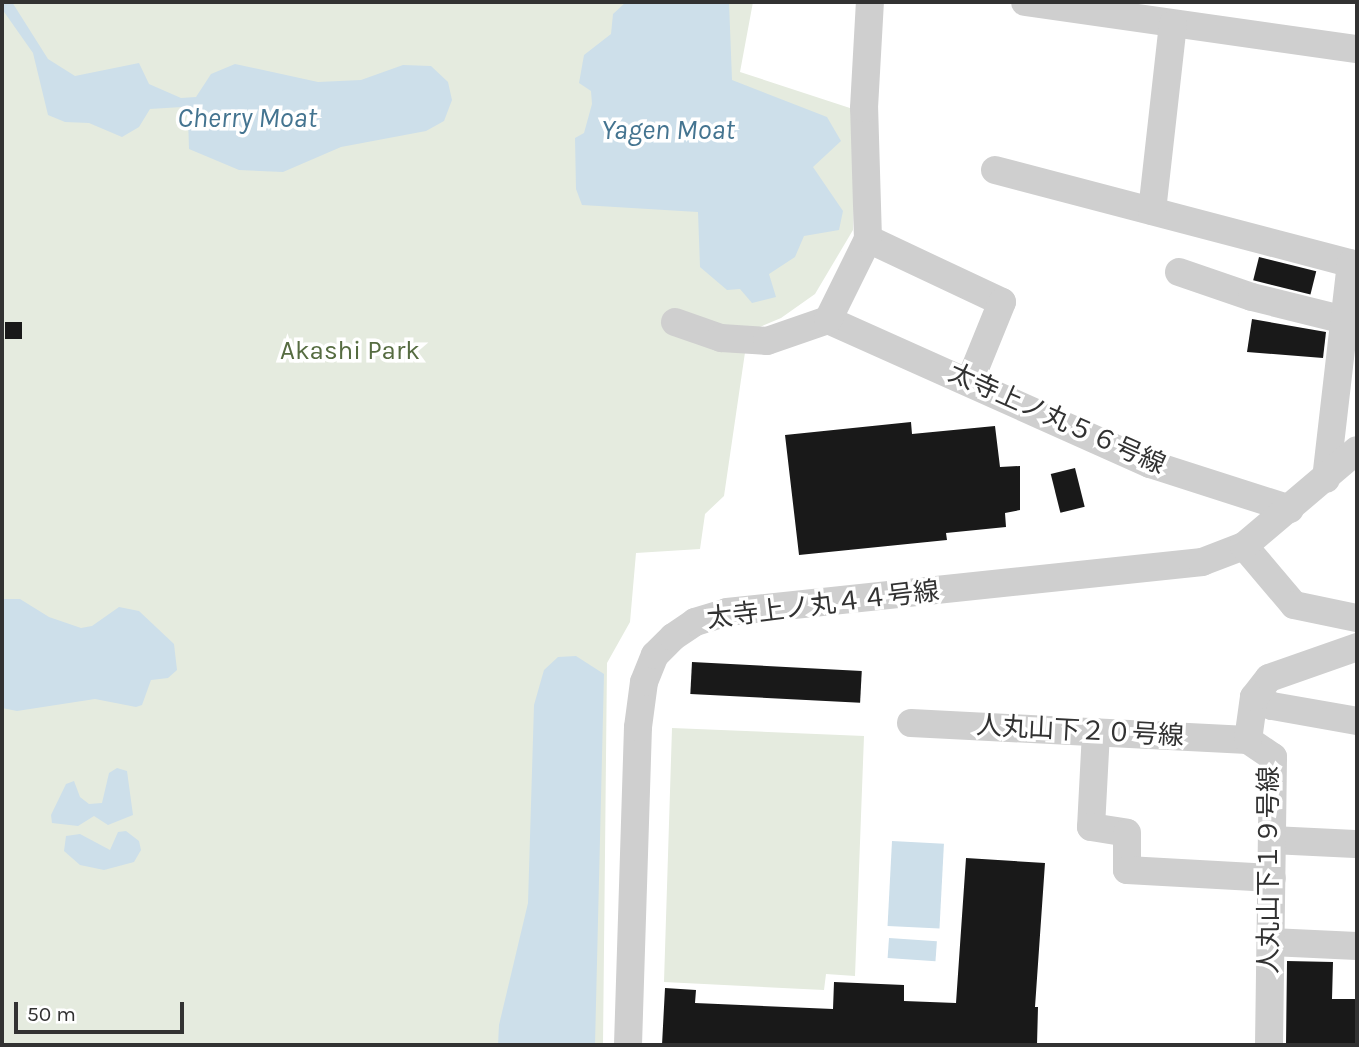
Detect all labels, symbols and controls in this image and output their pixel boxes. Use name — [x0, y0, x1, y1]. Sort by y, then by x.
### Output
water label: Cherry Moat — [177, 101, 317, 135]
water label: Yagen Moat — [601, 113, 735, 147]
park label: Akashi Park — [280, 335, 420, 367]
street label: 太寺上ノ丸５６号線 — [944, 357, 1170, 481]
street label: 太寺上ノ丸４４号線 — [705, 575, 941, 635]
street label: 人丸山下２０号線 — [975, 710, 1185, 752]
street label: 人丸山下１９号線 — [1253, 766, 1285, 974]
scale bar — [18, 988, 187, 1032]
text: 50 m — [27, 1002, 76, 1026]

